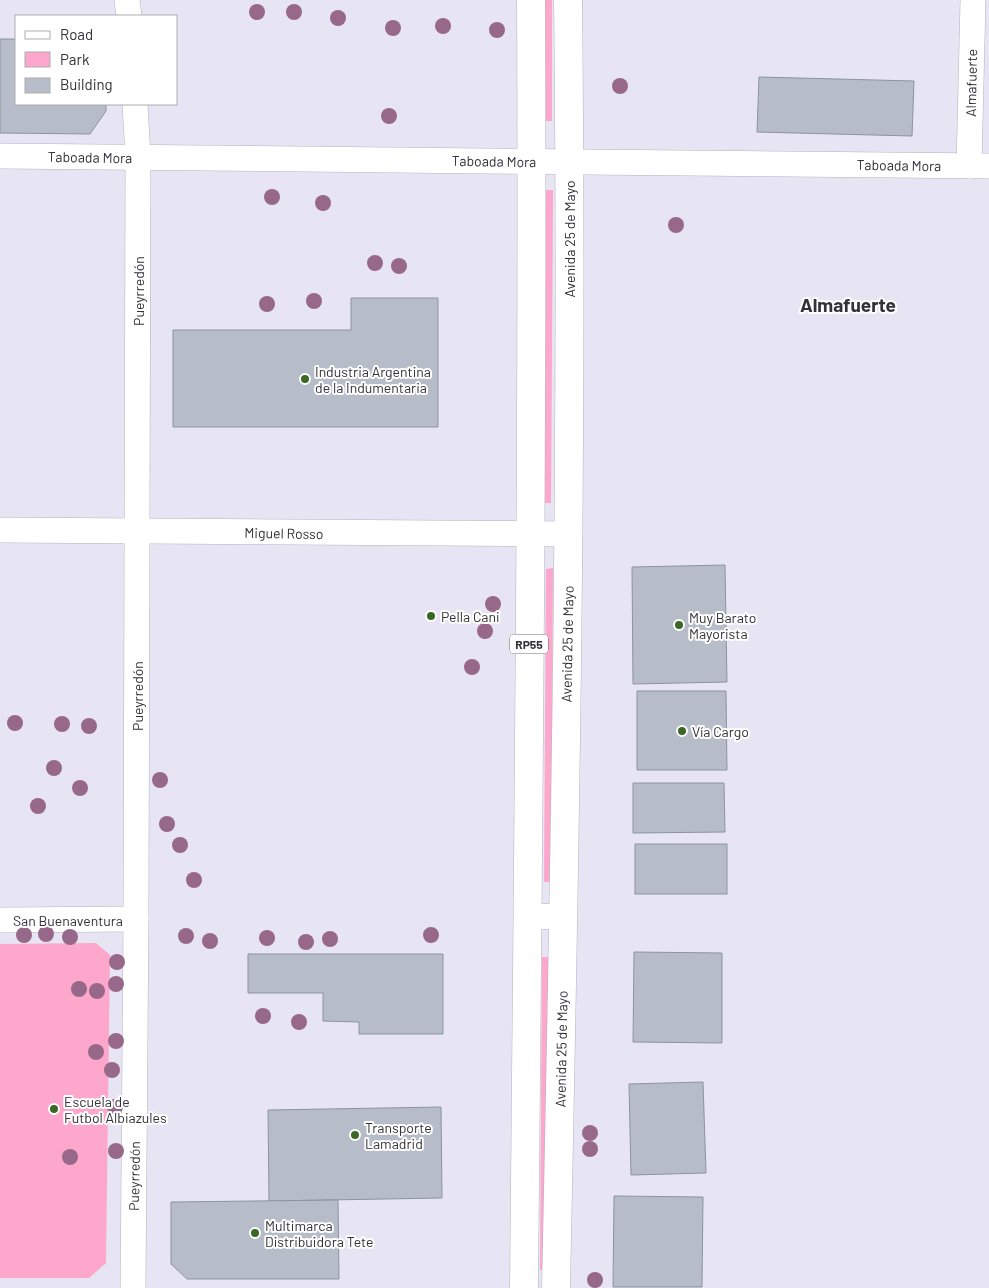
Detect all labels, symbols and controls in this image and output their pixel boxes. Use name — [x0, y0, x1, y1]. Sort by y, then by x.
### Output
legend — [15, 15, 178, 105]
text: Road — [60, 25, 93, 43]
street label: Almafuerte — [962, 49, 980, 117]
text: Park — [60, 50, 90, 68]
text: Building — [60, 75, 113, 93]
street label: Taboada Mora — [48, 148, 132, 166]
street label: Taboada Mora — [452, 152, 536, 170]
street label: Taboada Mora — [857, 156, 941, 174]
street label: Avenida 25 de Mayo — [561, 180, 578, 298]
street label: Pueyrredón — [130, 256, 147, 326]
district label: Almafuerte — [800, 293, 896, 316]
place label: Industria Argentina de la Indumentaria — [315, 363, 431, 396]
marker: Industria Argentina de la Indumentaria — [299, 373, 311, 385]
street label: Miguel Rosso — [244, 524, 324, 542]
street label: Avenida 25 de Mayo — [557, 585, 577, 703]
place label: Pella Cani — [441, 608, 500, 625]
place label: Muy Barato Mayorista — [689, 609, 756, 642]
marker: Pella Cani — [425, 610, 437, 622]
marker: Muy Barato Mayorista — [673, 619, 685, 631]
road number: RP55 — [510, 634, 548, 654]
street label: Pueyrredón — [129, 661, 146, 731]
place label: Vía Cargo — [692, 723, 749, 740]
marker: Vía Cargo — [676, 725, 688, 737]
street label: San Buenaventura — [13, 912, 123, 929]
street label: Avenida 25 de Mayo — [551, 990, 571, 1108]
place label: Escuela de Futbol Albiazules — [64, 1093, 167, 1126]
marker: Escuela de Futbol Albiazules — [48, 1103, 60, 1115]
place label: Transporte Lamadrid — [365, 1119, 432, 1152]
marker: Transporte Lamadrid — [349, 1129, 361, 1141]
street label: Pueyrredón — [125, 1141, 143, 1211]
place label: Multimarca Distribuidora Tete — [265, 1217, 373, 1250]
marker: Multimarca Distribuidora Tete — [249, 1227, 261, 1239]

